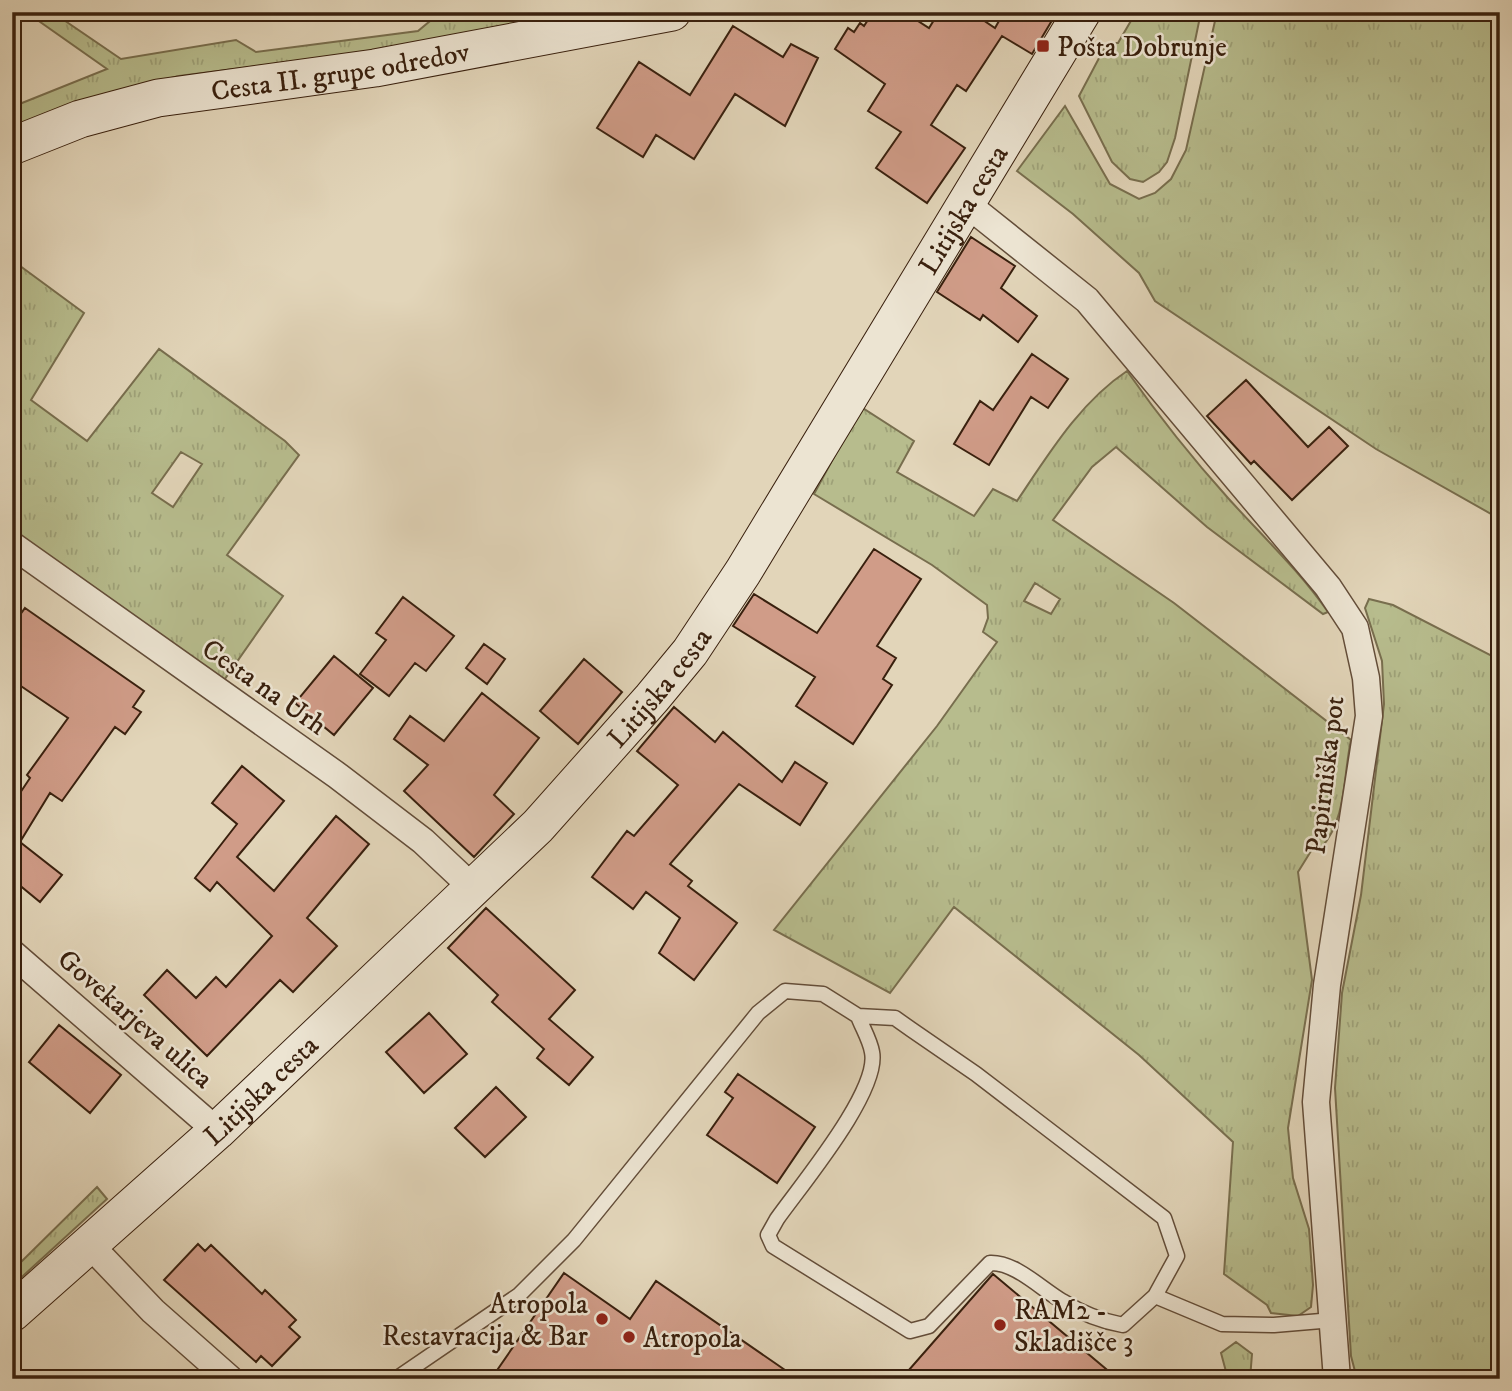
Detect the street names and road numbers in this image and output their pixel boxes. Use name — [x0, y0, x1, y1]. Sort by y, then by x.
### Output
street label: Cesta II. grupe odredov — [209, 34, 473, 109]
street label: Litijska cesta — [911, 139, 1017, 281]
street label: Litijska cesta — [600, 622, 720, 755]
street label: Cesta na Urh — [195, 631, 334, 743]
street label: Papirniška pot — [1298, 694, 1353, 856]
street label: Govekarjeva ulica — [50, 942, 220, 1096]
street label: Litijska cesta — [197, 1028, 326, 1154]

